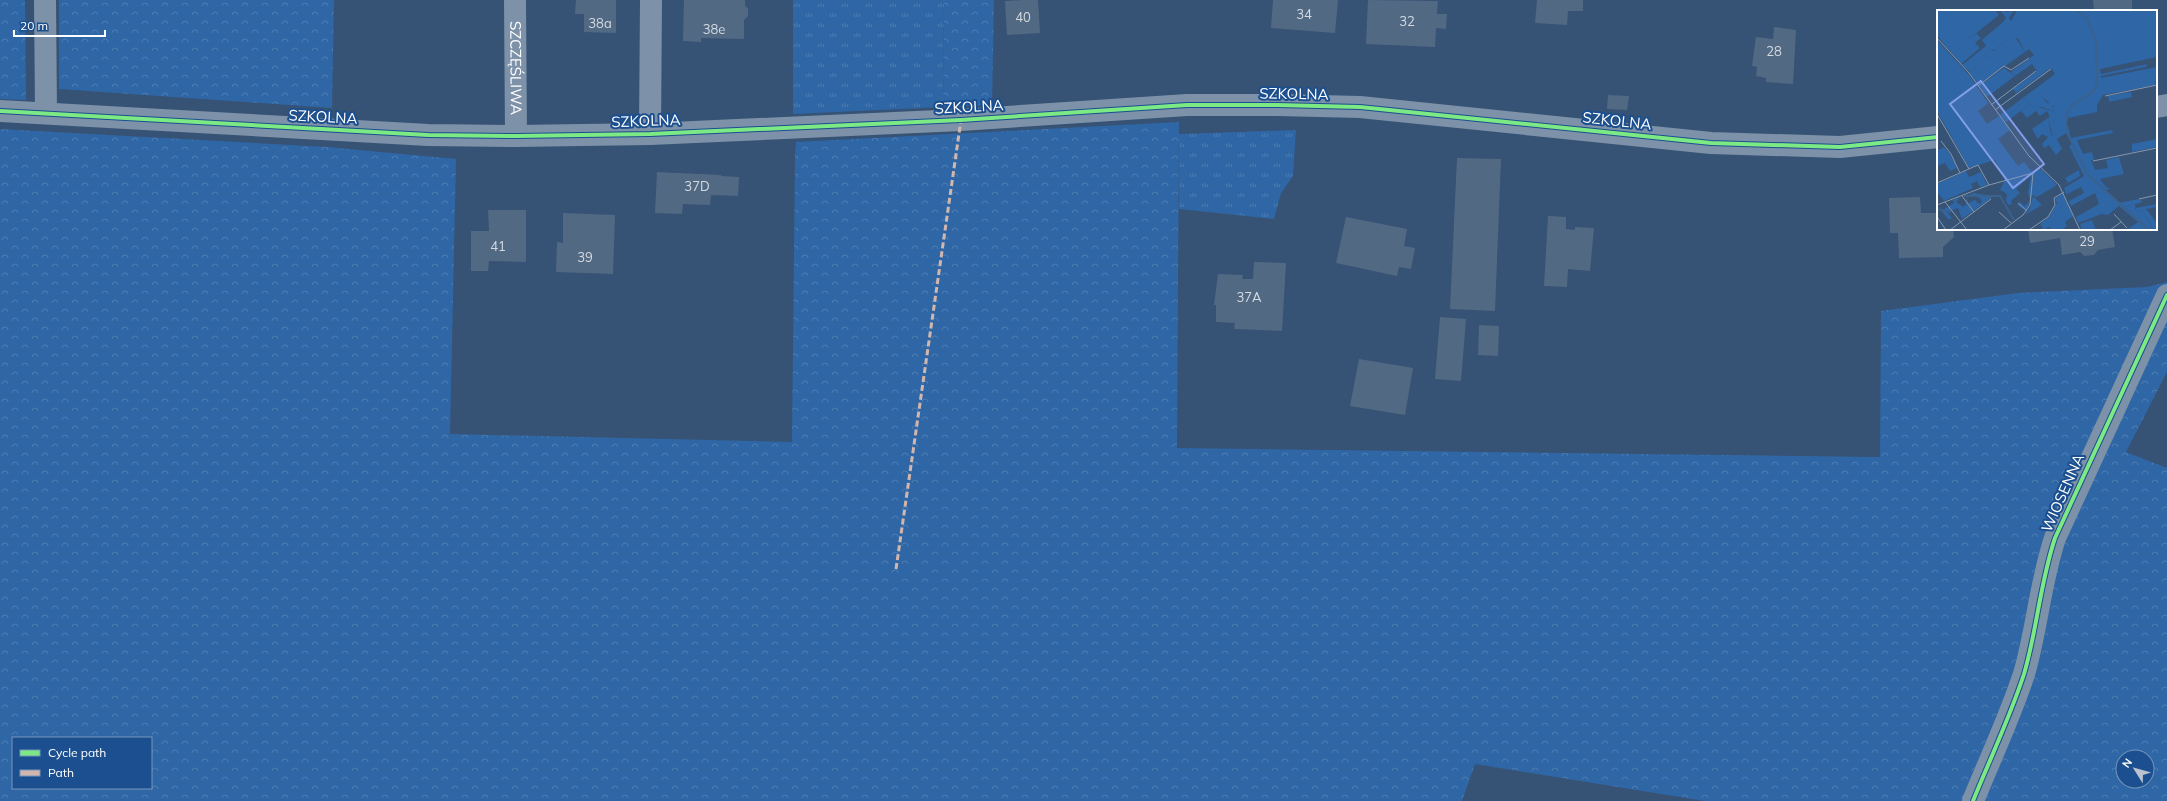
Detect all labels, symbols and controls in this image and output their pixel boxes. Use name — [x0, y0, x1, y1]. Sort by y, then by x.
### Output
house number: 34 — [1296, 6, 1312, 22]
house number: 40 — [1015, 9, 1031, 25]
inset map — [1937, 10, 2157, 230]
scale bar — [14, 12, 105, 38]
house number: 32 — [1399, 13, 1415, 29]
house number: 38a — [588, 15, 612, 31]
text: 20 m — [20, 18, 48, 33]
street label: SZCZĘŚLIWA — [506, 21, 526, 115]
house number: 38e — [703, 21, 725, 37]
house number: 28 — [1766, 43, 1782, 59]
street label: SZKOLNA — [1259, 83, 1329, 104]
street label: SZKOLNA — [934, 95, 1004, 118]
street label: SZKOLNA — [288, 105, 358, 128]
street label: SZKOLNA — [1582, 107, 1652, 134]
street label: SZKOLNA — [611, 110, 681, 131]
house number: 37D — [684, 178, 710, 194]
house number: 29 — [2079, 233, 2095, 249]
house number: 41 — [490, 238, 506, 254]
house number: 39 — [577, 249, 593, 265]
house number: 37A — [1236, 289, 1262, 305]
street label: WIOSENNA — [2037, 451, 2088, 535]
legend — [12, 737, 152, 789]
text: Cycle path — [48, 745, 106, 760]
north arrow — [2115, 749, 2155, 789]
text: N — [2119, 755, 2135, 771]
text: Path — [48, 765, 74, 780]

